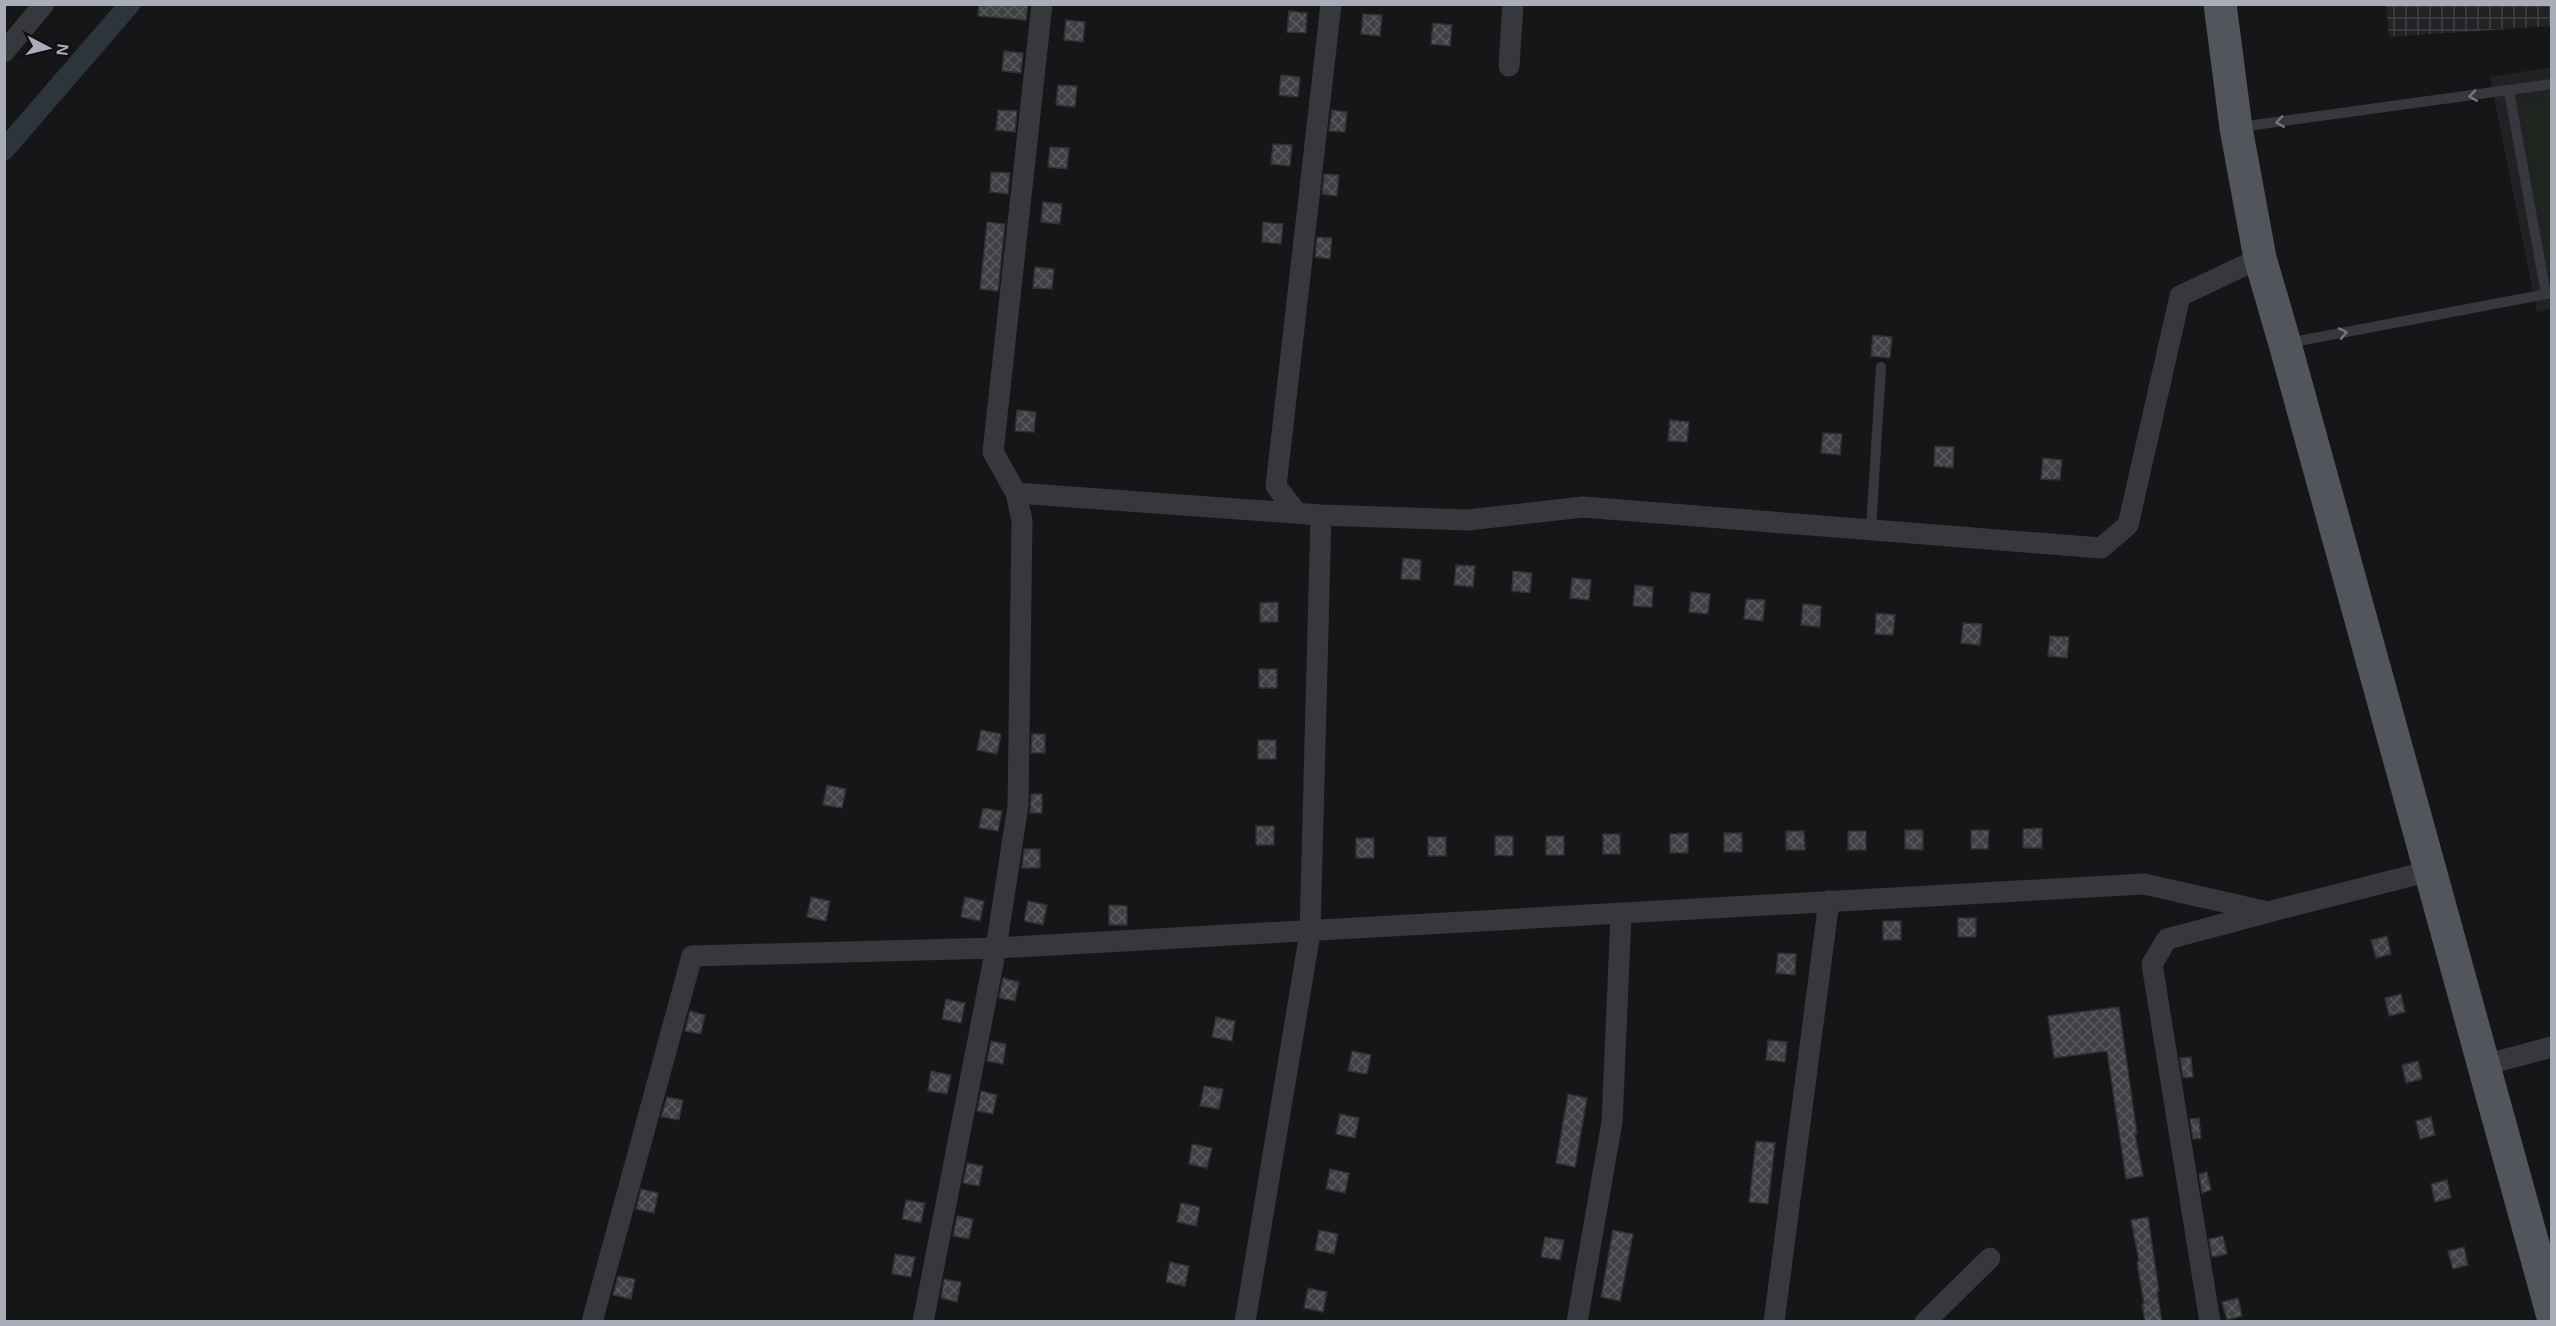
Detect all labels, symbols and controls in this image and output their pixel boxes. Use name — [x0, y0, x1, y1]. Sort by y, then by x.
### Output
north arrow — [18, 18, 78, 78]
text: N — [53, 43, 72, 57]
one-way arrow — [2468, 89, 2477, 101]
one-way arrow — [2275, 115, 2284, 128]
one-way arrow — [2337, 327, 2347, 340]

